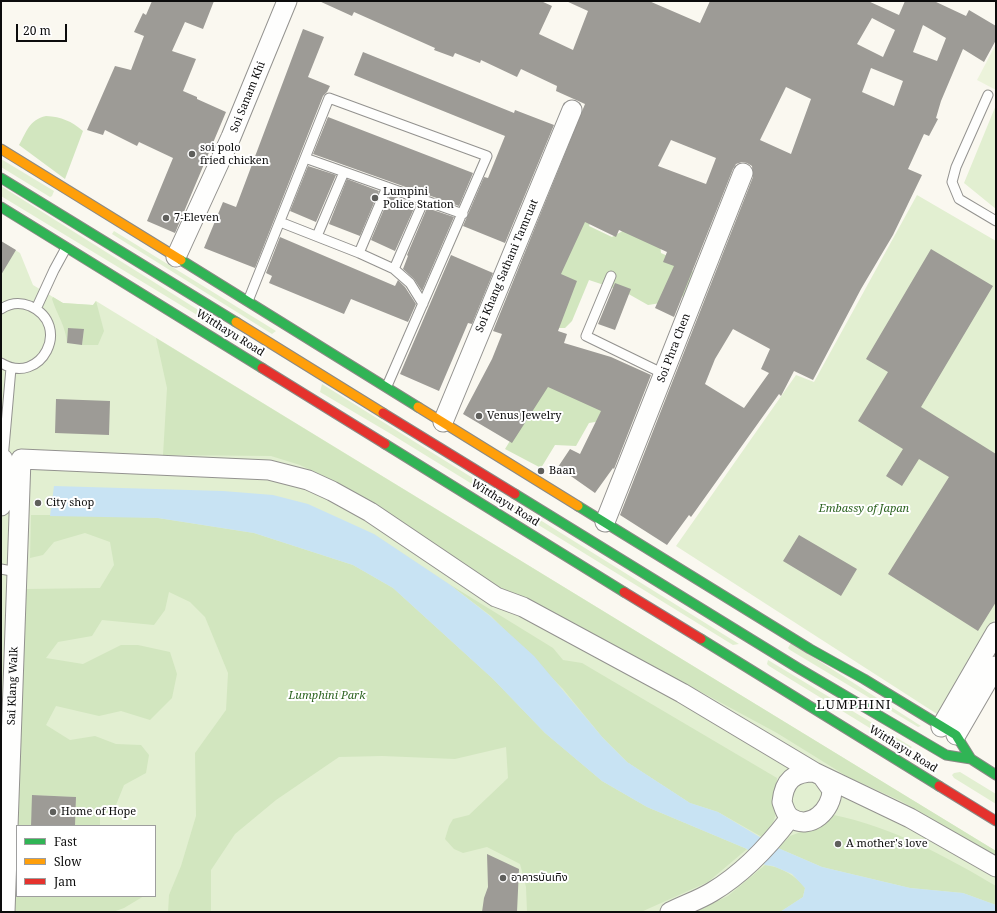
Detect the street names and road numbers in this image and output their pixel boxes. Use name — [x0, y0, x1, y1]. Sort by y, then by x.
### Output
street label: Soi Sanam Khi — [228, 59, 268, 135]
street label: Soi Khang Sathani Tamruat — [473, 197, 541, 335]
street label: Witthayu Road — [193, 307, 267, 359]
street label: Soi Phra Chen — [655, 312, 693, 384]
street label: Witthayu Road — [468, 477, 542, 529]
street label: Sai Klang Walk — [5, 647, 21, 725]
street label: Witthayu Road — [866, 723, 940, 775]

